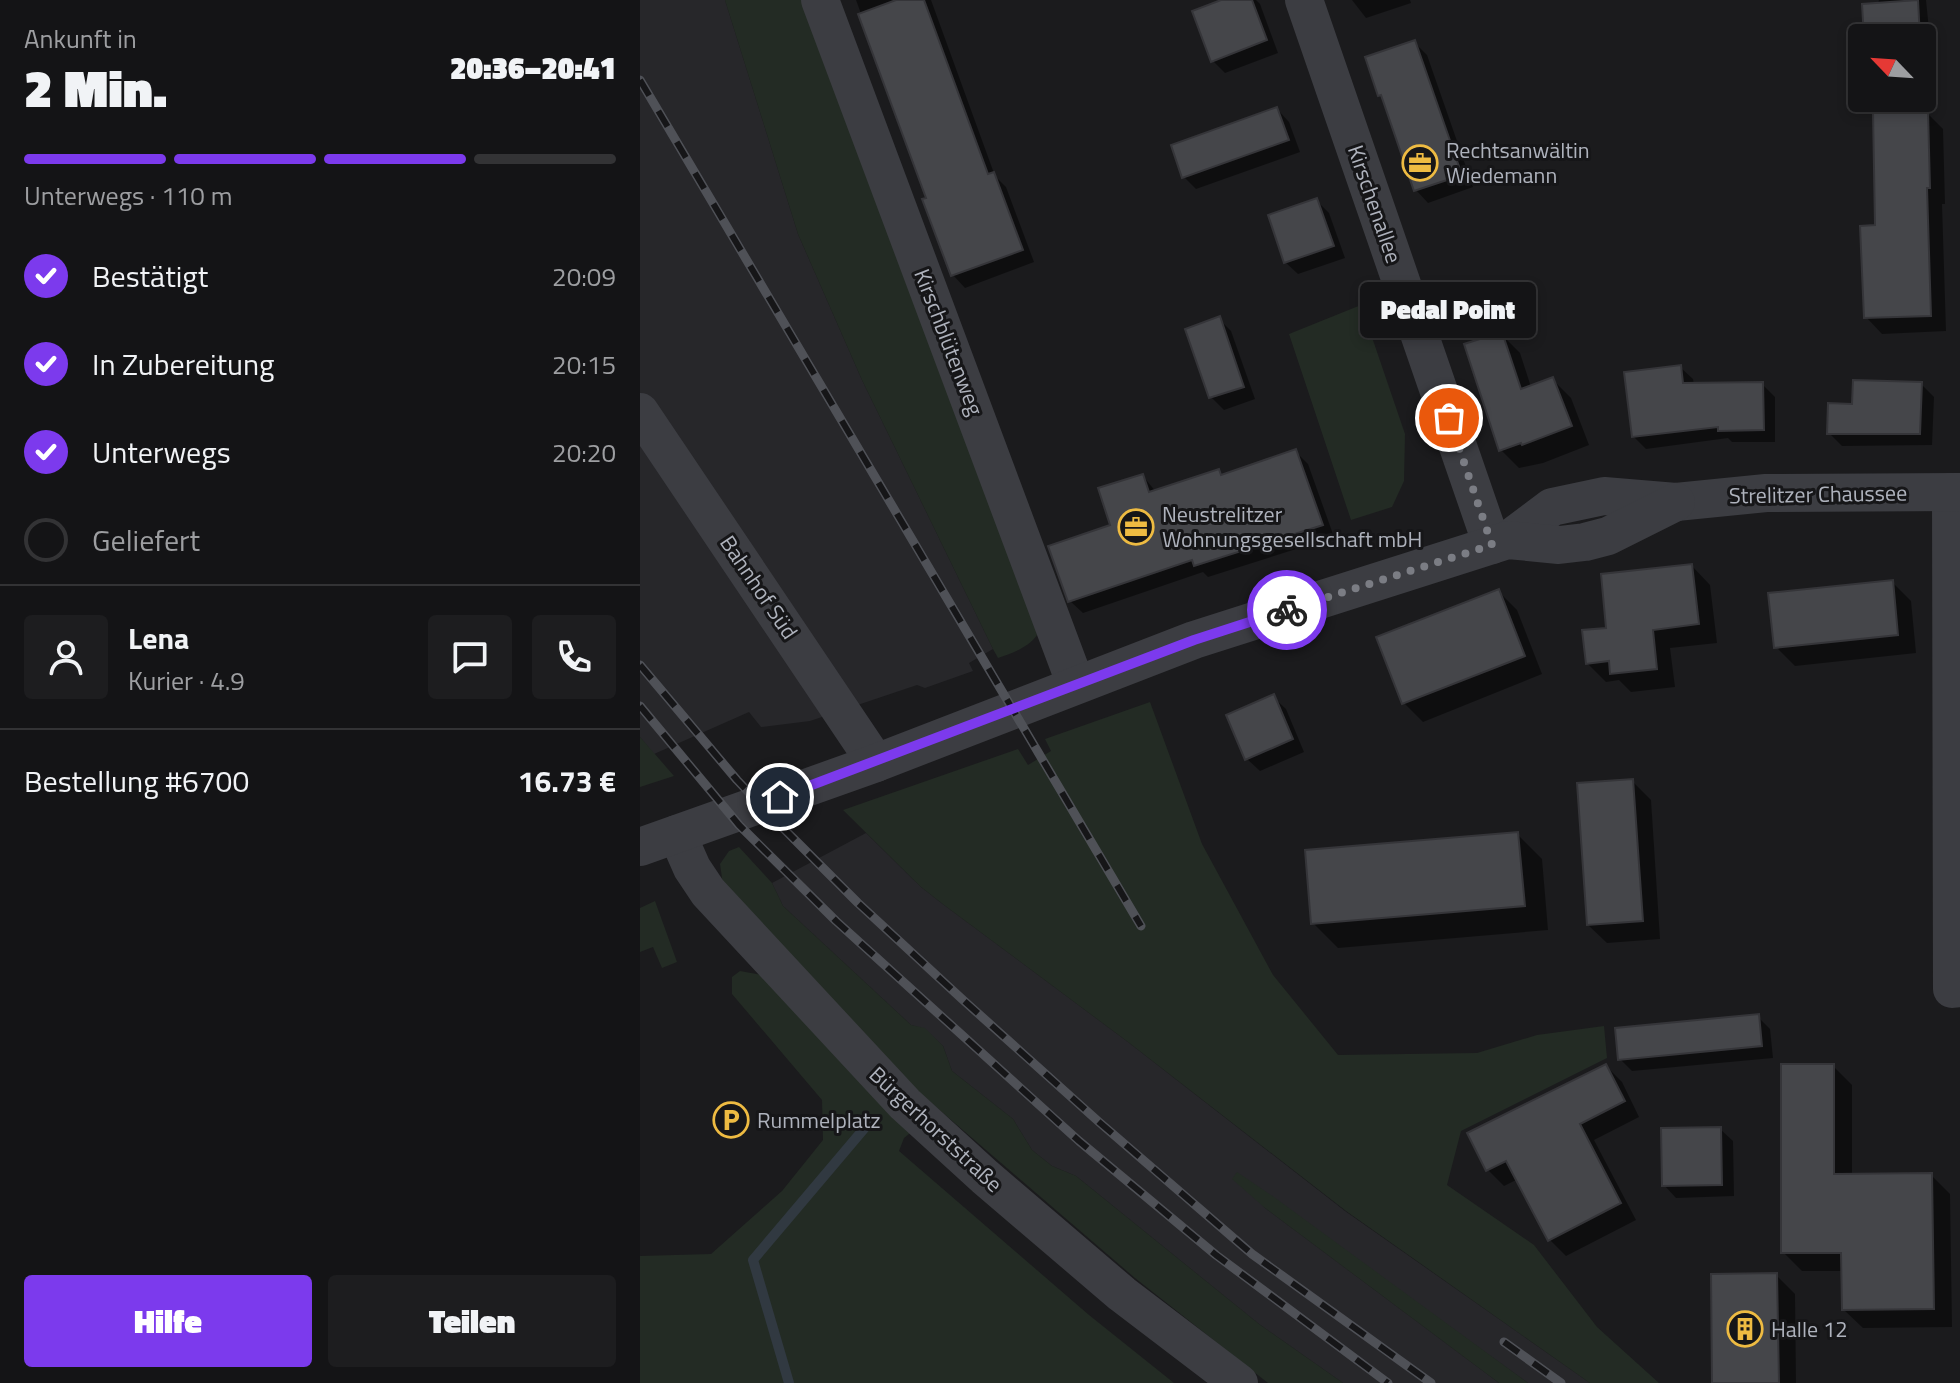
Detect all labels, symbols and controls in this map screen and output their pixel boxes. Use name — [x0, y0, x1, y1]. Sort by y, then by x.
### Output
text: Ankunft in — [24, 19, 137, 58]
north arrow — [1848, 24, 1936, 112]
map controls — [1848, 24, 1936, 112]
text: 20:36–20:41 — [450, 45, 616, 91]
text: 2 Min. — [24, 48, 168, 127]
place label: Rechtsanwältin Wiedemann — [1446, 133, 1590, 192]
street label: Kirschenallee — [1339, 140, 1411, 268]
office icon: Rechtsanwältin Wiedemann — [1401, 144, 1439, 182]
text: Unterwegs · 110 m — [24, 176, 232, 215]
text: Bestätigt — [92, 253, 208, 299]
icon: check — [24, 254, 68, 298]
text: 20:09 — [552, 257, 616, 296]
street label: Kirschblütenweg — [905, 264, 993, 420]
callout: Pedal Point — [1361, 282, 1537, 338]
text: Pedal Point — [1381, 290, 1515, 329]
text: In Zubereitung — [92, 341, 275, 387]
icon: check — [24, 342, 68, 386]
text: 20:15 — [552, 345, 616, 384]
pin — [1415, 384, 1483, 452]
icon: bag — [1427, 396, 1471, 440]
text: Unterwegs — [92, 429, 231, 475]
icon: check — [24, 430, 68, 474]
text: 20:20 — [552, 433, 616, 472]
street label: Strelitzer Chaussee — [1729, 475, 1907, 513]
place label: Neustrelitzer Wohnungsgesellschaft mbH — [1162, 497, 1422, 556]
office icon: Neustrelitzer Wohnungsgesellschaft mbH — [1117, 508, 1155, 546]
text: Geliefert — [92, 517, 200, 563]
street label: Bahnhof Süd — [712, 528, 806, 646]
courier — [1247, 570, 1327, 650]
icon: bike — [1265, 588, 1309, 632]
button: person — [24, 615, 108, 699]
text: Lena — [128, 615, 189, 661]
button: chat — [428, 615, 512, 699]
button: phone — [532, 615, 616, 699]
text: Kurier · 4.9 — [128, 661, 245, 700]
text: Bestellung #6700 — [24, 758, 249, 804]
text: 16.73 € — [518, 758, 616, 804]
pin — [746, 763, 814, 831]
icon: home — [758, 775, 802, 819]
street label: Bürgerhorststraße — [861, 1058, 1011, 1200]
parking icon: Rummelplatz — [712, 1101, 750, 1139]
place label: Rummelplatz — [757, 1103, 881, 1137]
button: Hilfe — [24, 1275, 312, 1367]
button: Teilen — [328, 1275, 616, 1367]
building icon: Halle 12 — [1726, 1310, 1764, 1348]
place label: Halle 12 — [1771, 1312, 1848, 1346]

